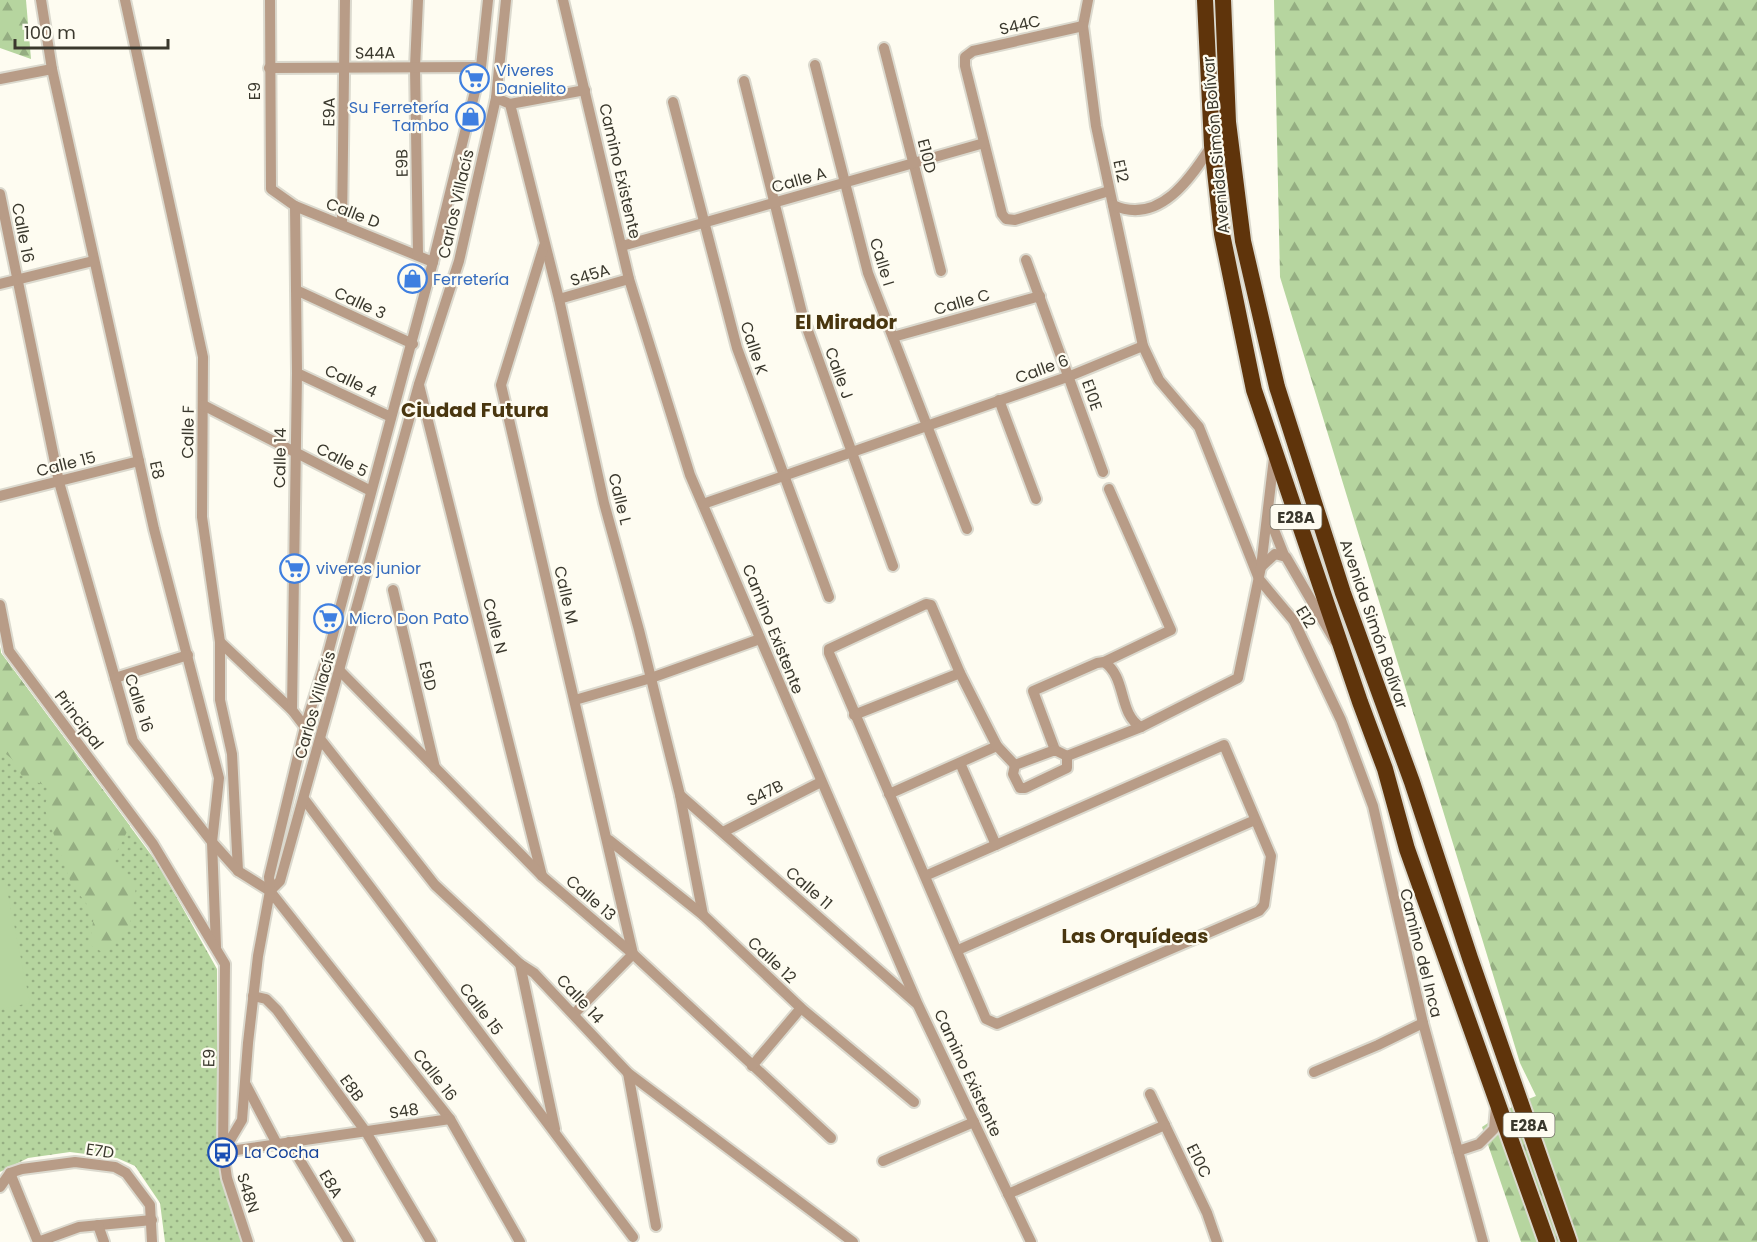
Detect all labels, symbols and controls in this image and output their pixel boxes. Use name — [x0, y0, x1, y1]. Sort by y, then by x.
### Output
street label: S44C — [997, 9, 1043, 41]
scale bar — [15, 12, 168, 50]
text: 100 m — [24, 20, 76, 45]
street label: S44A — [355, 41, 396, 65]
street label: Avenida Simón Bolívar — [1197, 55, 1235, 235]
place label: Viveres Danielito — [496, 59, 566, 100]
supermarket icon: Viveres Danielito — [459, 63, 491, 95]
street label: E9 — [243, 82, 266, 100]
place label: Su Ferretería Tambo — [349, 96, 449, 137]
street label: E9A — [317, 97, 341, 127]
shop icon: Su Ferretería Tambo — [454, 100, 486, 132]
street label: Camino Existente — [593, 101, 647, 241]
street label: E10D — [912, 136, 942, 176]
street label: Carlos Villacís — [432, 147, 480, 261]
street label: E9B — [390, 149, 414, 177]
street label: E12 — [1107, 158, 1135, 184]
street label: Calle A — [769, 161, 829, 199]
street label: Calle D — [322, 192, 384, 234]
street label: Calle 16 — [6, 201, 40, 265]
street label: Calle I — [864, 235, 900, 289]
street label: S45A — [567, 258, 613, 292]
shop icon: Ferretería — [396, 263, 428, 295]
place label: Ferretería — [433, 268, 509, 291]
street label: Calle 3 — [330, 281, 390, 325]
street label: Calle C — [931, 283, 993, 321]
district label: El Mirador — [795, 308, 898, 336]
street label: Calle K — [735, 318, 774, 378]
street label: Calle J — [819, 344, 859, 402]
street label: Calle 6 — [1012, 349, 1072, 389]
street label: Calle 4 — [321, 359, 381, 403]
street label: E10E — [1076, 376, 1108, 414]
district label: Ciudad Futura — [401, 396, 549, 424]
street label: Calle F — [176, 405, 200, 459]
street label: Calle 14 — [268, 428, 292, 488]
street label: Calle 5 — [312, 437, 372, 483]
street label: Calle 15 — [34, 446, 98, 482]
street label: E8 — [144, 459, 170, 481]
street label: Calle L — [603, 471, 637, 527]
road number: E28A — [1270, 505, 1322, 529]
street label: Avenida Simón Bolívar — [1334, 536, 1414, 712]
supermarket icon: viveres junior — [279, 552, 311, 584]
place label: viveres junior — [316, 557, 421, 580]
street label: Camino Existente — [736, 561, 810, 697]
street label: Calle M — [548, 564, 584, 626]
street label: Calle N — [477, 596, 513, 656]
street label: E12 — [1290, 601, 1322, 633]
supermarket icon: Micro Don Pato — [312, 602, 344, 634]
place label: Micro Don Pato — [349, 607, 469, 630]
street label: Carlos Villacís — [289, 648, 341, 762]
street label: E9D — [413, 659, 443, 693]
street label: Calle 16 — [119, 671, 159, 735]
street label: Principal — [49, 686, 109, 754]
street label: S47B — [743, 774, 787, 812]
street label: Calle 11 — [781, 861, 837, 915]
street label: Calle 13 — [561, 870, 621, 926]
street label: Camino del Inca — [1394, 886, 1448, 1020]
district label: Las Orquídeas — [1062, 922, 1208, 950]
street label: Calle 12 — [742, 931, 802, 989]
street label: Calle 14 — [551, 969, 609, 1029]
street label: Calle 15 — [454, 978, 508, 1040]
street label: Camino Existente — [928, 1005, 1008, 1141]
street label: Calle 16 — [407, 1044, 463, 1106]
street label: E9 — [197, 1049, 221, 1067]
street label: E8B — [334, 1070, 370, 1106]
street label: S48 — [388, 1097, 420, 1125]
road number: E28A — [1504, 1113, 1555, 1137]
bus stop icon: La Cocha — [207, 1136, 239, 1168]
street label: E7D — [84, 1137, 116, 1165]
street label: E10C — [1181, 1140, 1217, 1182]
place label: La Cocha — [244, 1141, 319, 1164]
street label: E8A — [314, 1166, 348, 1203]
street label: S48N — [231, 1170, 265, 1216]

